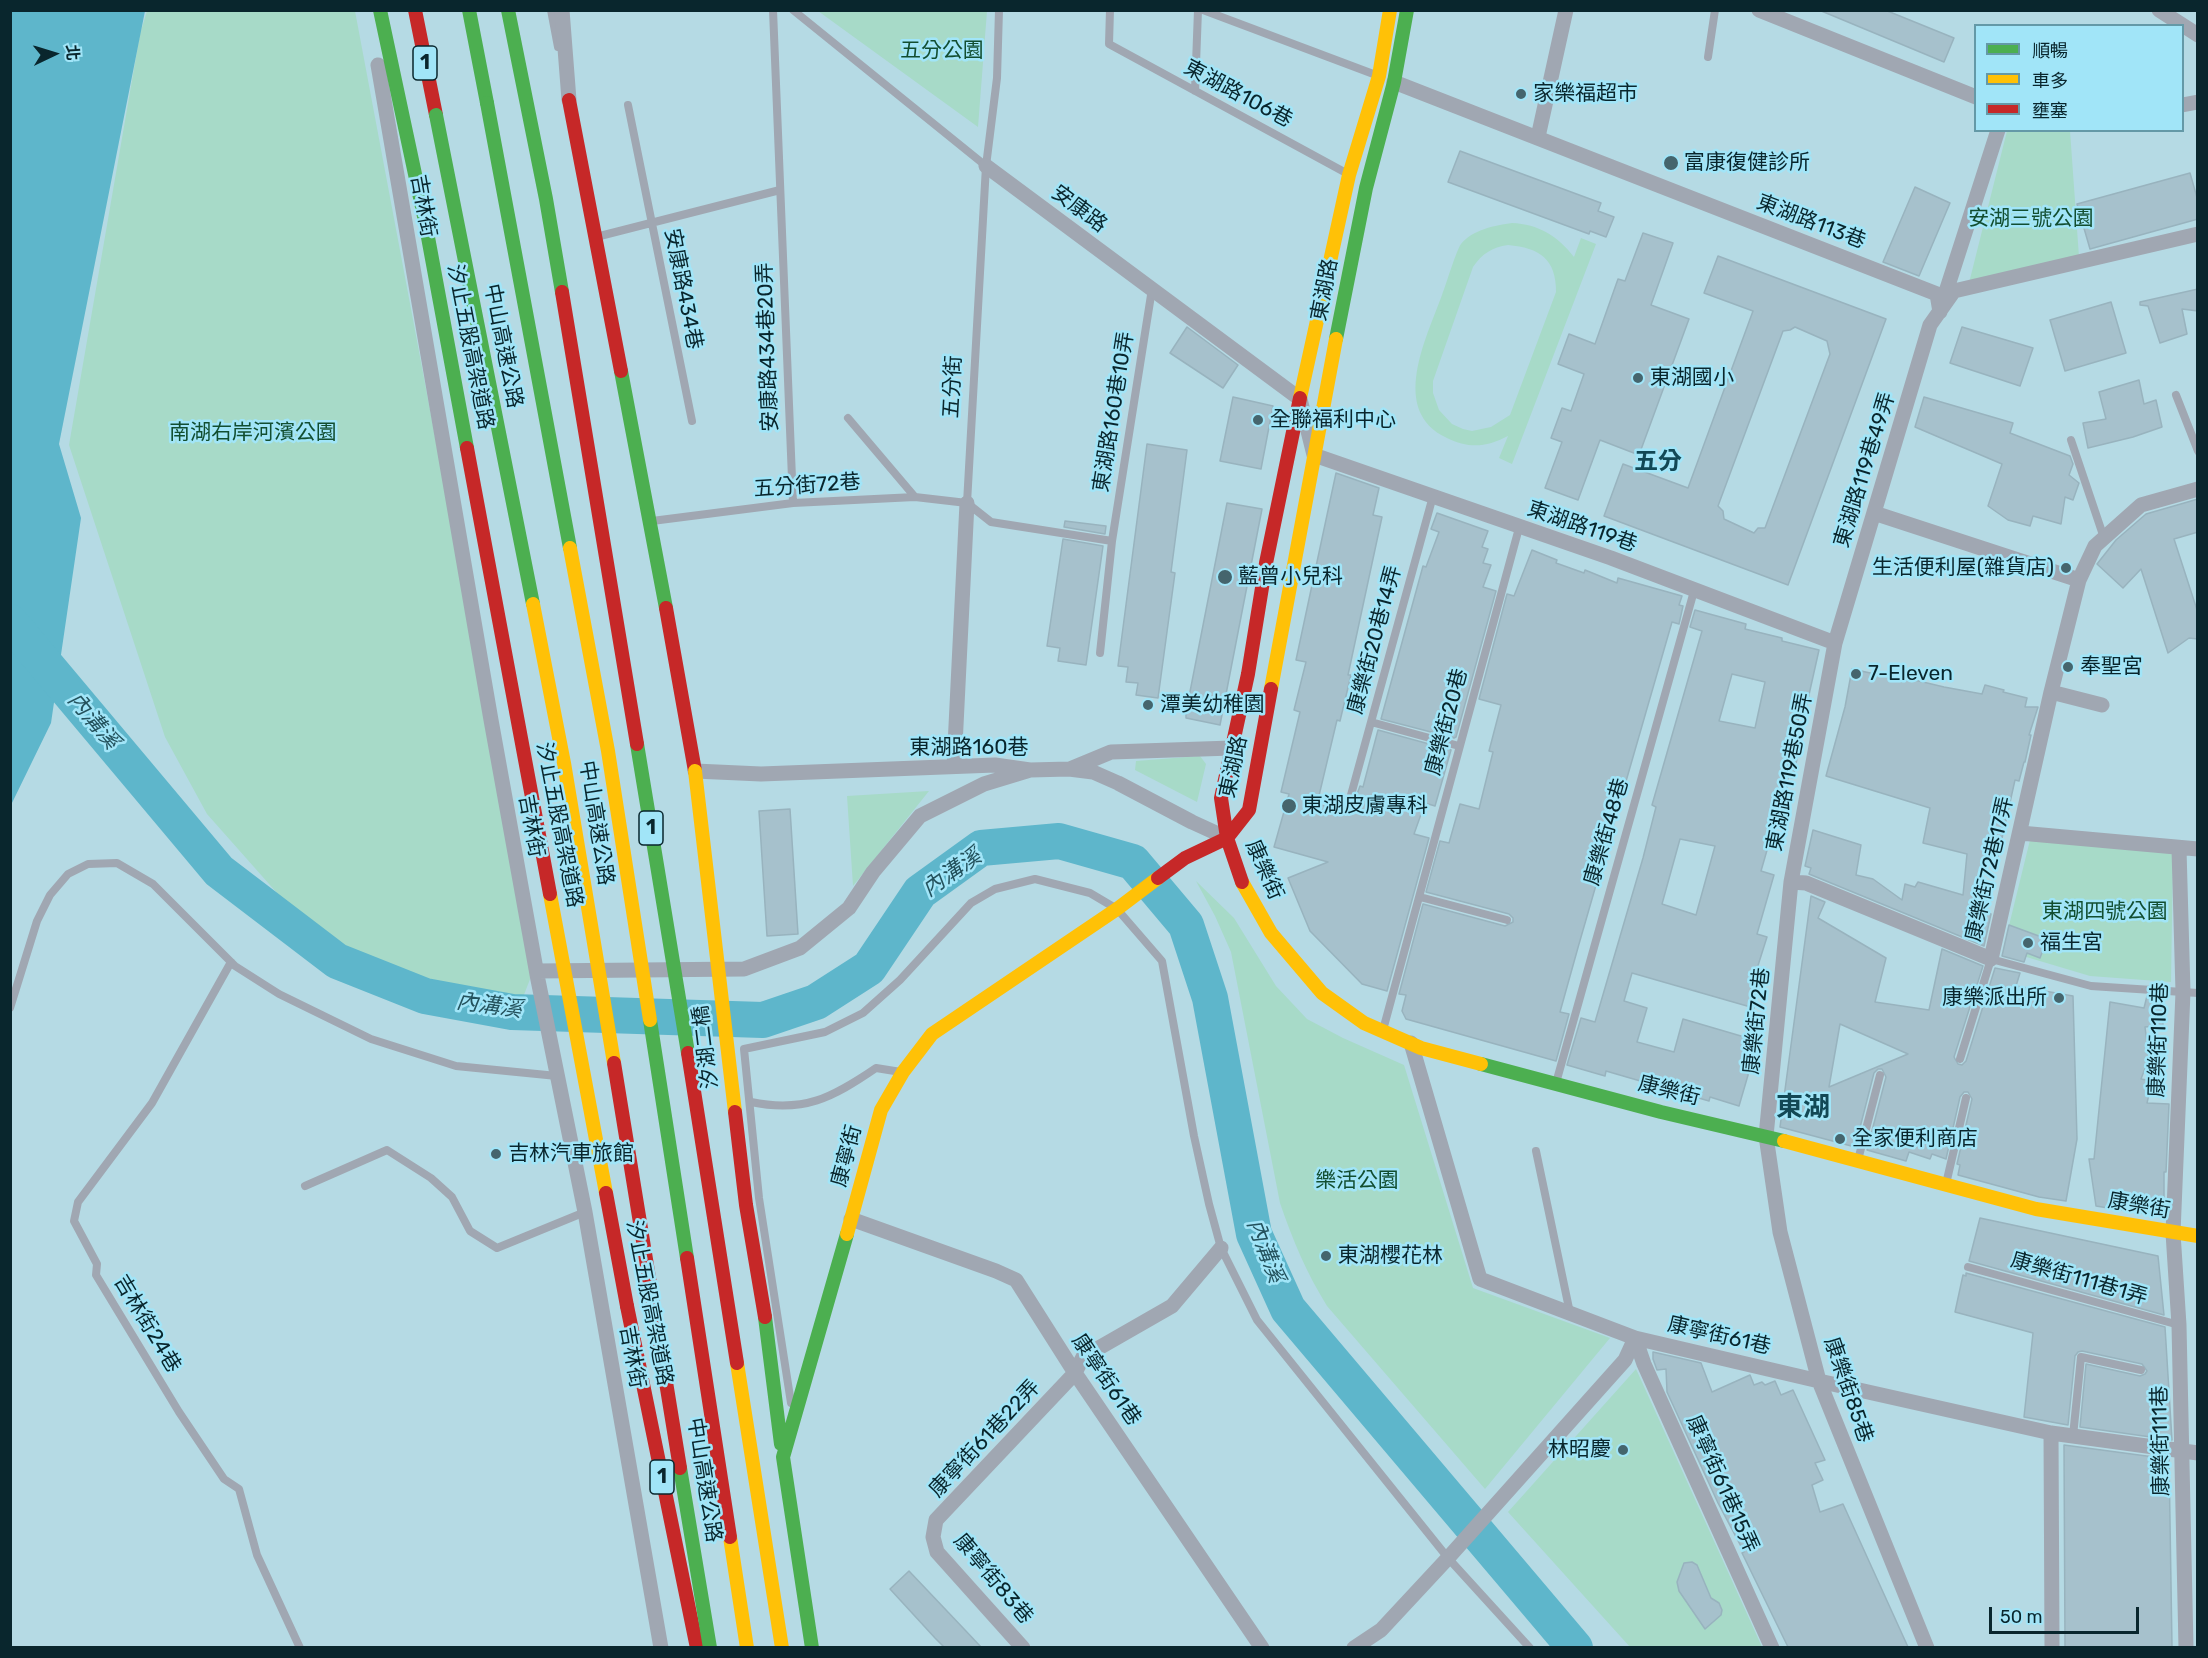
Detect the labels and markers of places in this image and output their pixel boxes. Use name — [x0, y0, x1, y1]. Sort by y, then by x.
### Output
place label: 家樂福超市 — [1533, 81, 1638, 107]
marker: 家樂福超市 — [1514, 87, 1528, 101]
place label: 富康復健診所 — [1684, 150, 1810, 176]
marker: 富康復健診所 — [1662, 154, 1680, 172]
place label: 東湖國小 — [1650, 365, 1734, 391]
marker: 東湖國小 — [1631, 371, 1645, 385]
place label: 全聯福利中心 — [1270, 407, 1396, 433]
marker: 全聯福利中心 — [1251, 413, 1265, 427]
place label: 生活便利屋(雜貨店) — [1872, 555, 2054, 581]
marker: 生活便利屋(雜貨店) — [2059, 561, 2073, 575]
place label: 藍曾小兒科 — [1238, 564, 1343, 590]
marker: 藍曾小兒科 — [1216, 568, 1234, 586]
place label: 奉聖宮 — [2080, 654, 2143, 680]
marker: 奉聖宮 — [2061, 660, 2075, 674]
place label: 7-Eleven — [1868, 661, 1953, 687]
marker: 7-Eleven — [1849, 667, 1863, 681]
place label: 潭美幼稚園 — [1160, 692, 1265, 718]
marker: 潭美幼稚園 — [1141, 698, 1155, 712]
place label: 東湖皮膚專科 — [1302, 793, 1428, 819]
marker: 東湖皮膚專科 — [1280, 797, 1298, 815]
place label: 福生宮 — [2040, 930, 2103, 956]
marker: 福生宮 — [2021, 936, 2035, 950]
place label: 康樂派出所 — [1942, 985, 2047, 1011]
marker: 康樂派出所 — [2052, 991, 2066, 1005]
place label: 全家便利商店 — [1852, 1126, 1978, 1152]
marker: 全家便利商店 — [1833, 1132, 1847, 1146]
place label: 吉林汽車旅館 — [508, 1141, 634, 1167]
marker: 吉林汽車旅館 — [489, 1147, 503, 1161]
place label: 東湖櫻花林 — [1338, 1243, 1443, 1269]
marker: 東湖櫻花林 — [1319, 1249, 1333, 1263]
place label: 林昭慶 — [1548, 1437, 1611, 1463]
marker: 林昭慶 — [1616, 1443, 1630, 1457]

